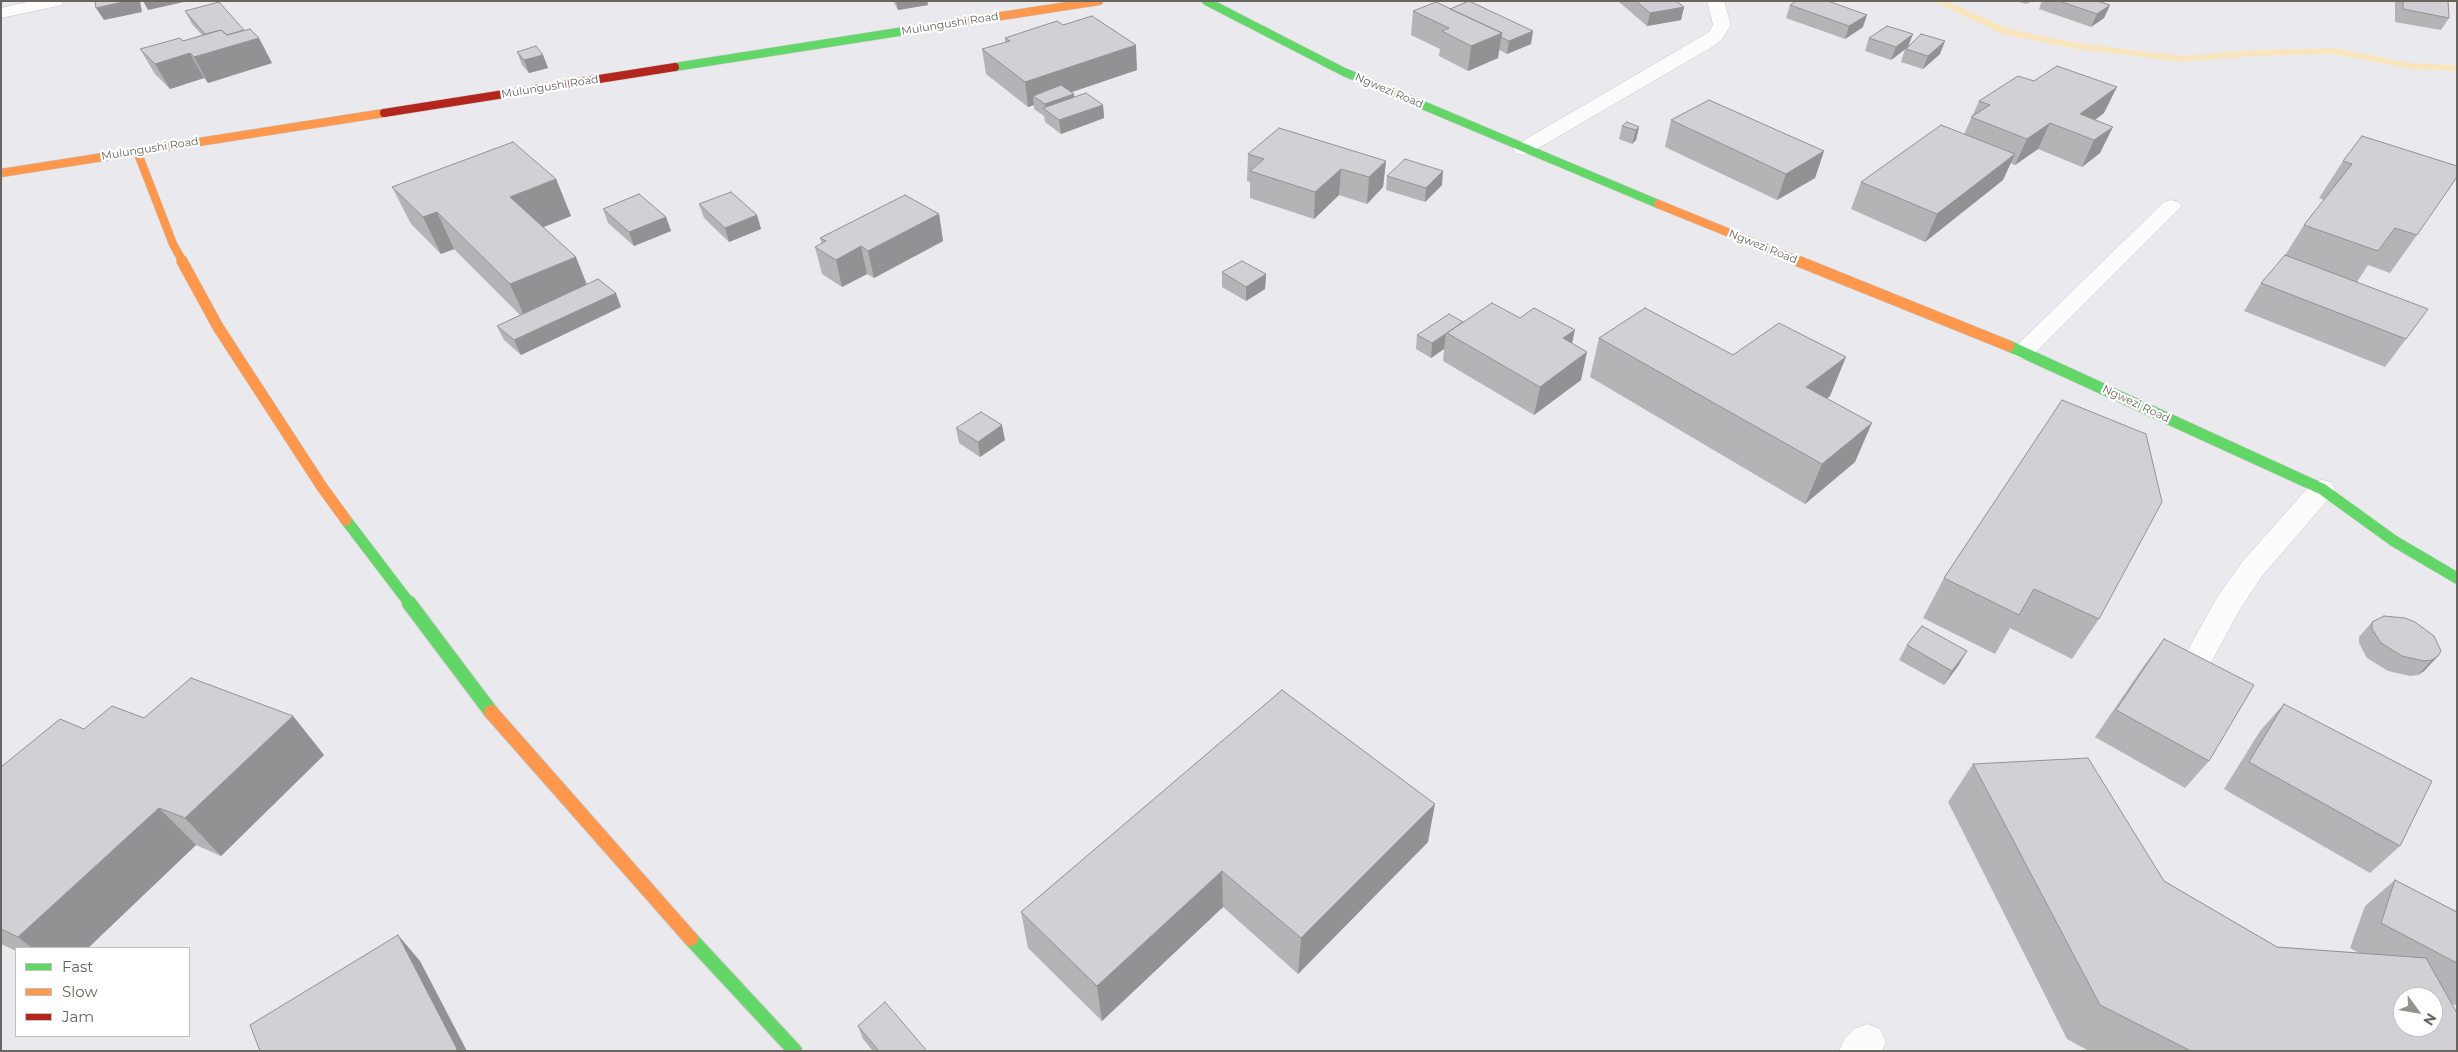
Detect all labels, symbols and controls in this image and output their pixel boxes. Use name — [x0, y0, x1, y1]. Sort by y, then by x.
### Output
street label: Mulungushi Road — [901, 10, 999, 38]
street label: Ngwezi Road — [1353, 71, 1425, 111]
street label: Mulungushi Road — [501, 73, 599, 101]
street label: Mulungushi Road — [101, 135, 199, 163]
street label: Ngwezi Road — [1727, 227, 1799, 267]
street label: Ngwezi Road — [2100, 383, 2172, 425]
legend — [15, 947, 190, 1037]
text: Fast — [62, 957, 93, 976]
text: Slow — [62, 982, 98, 1001]
north arrow — [2393, 987, 2443, 1037]
text: Jam — [62, 1007, 94, 1026]
text: N — [2419, 1010, 2441, 1029]

